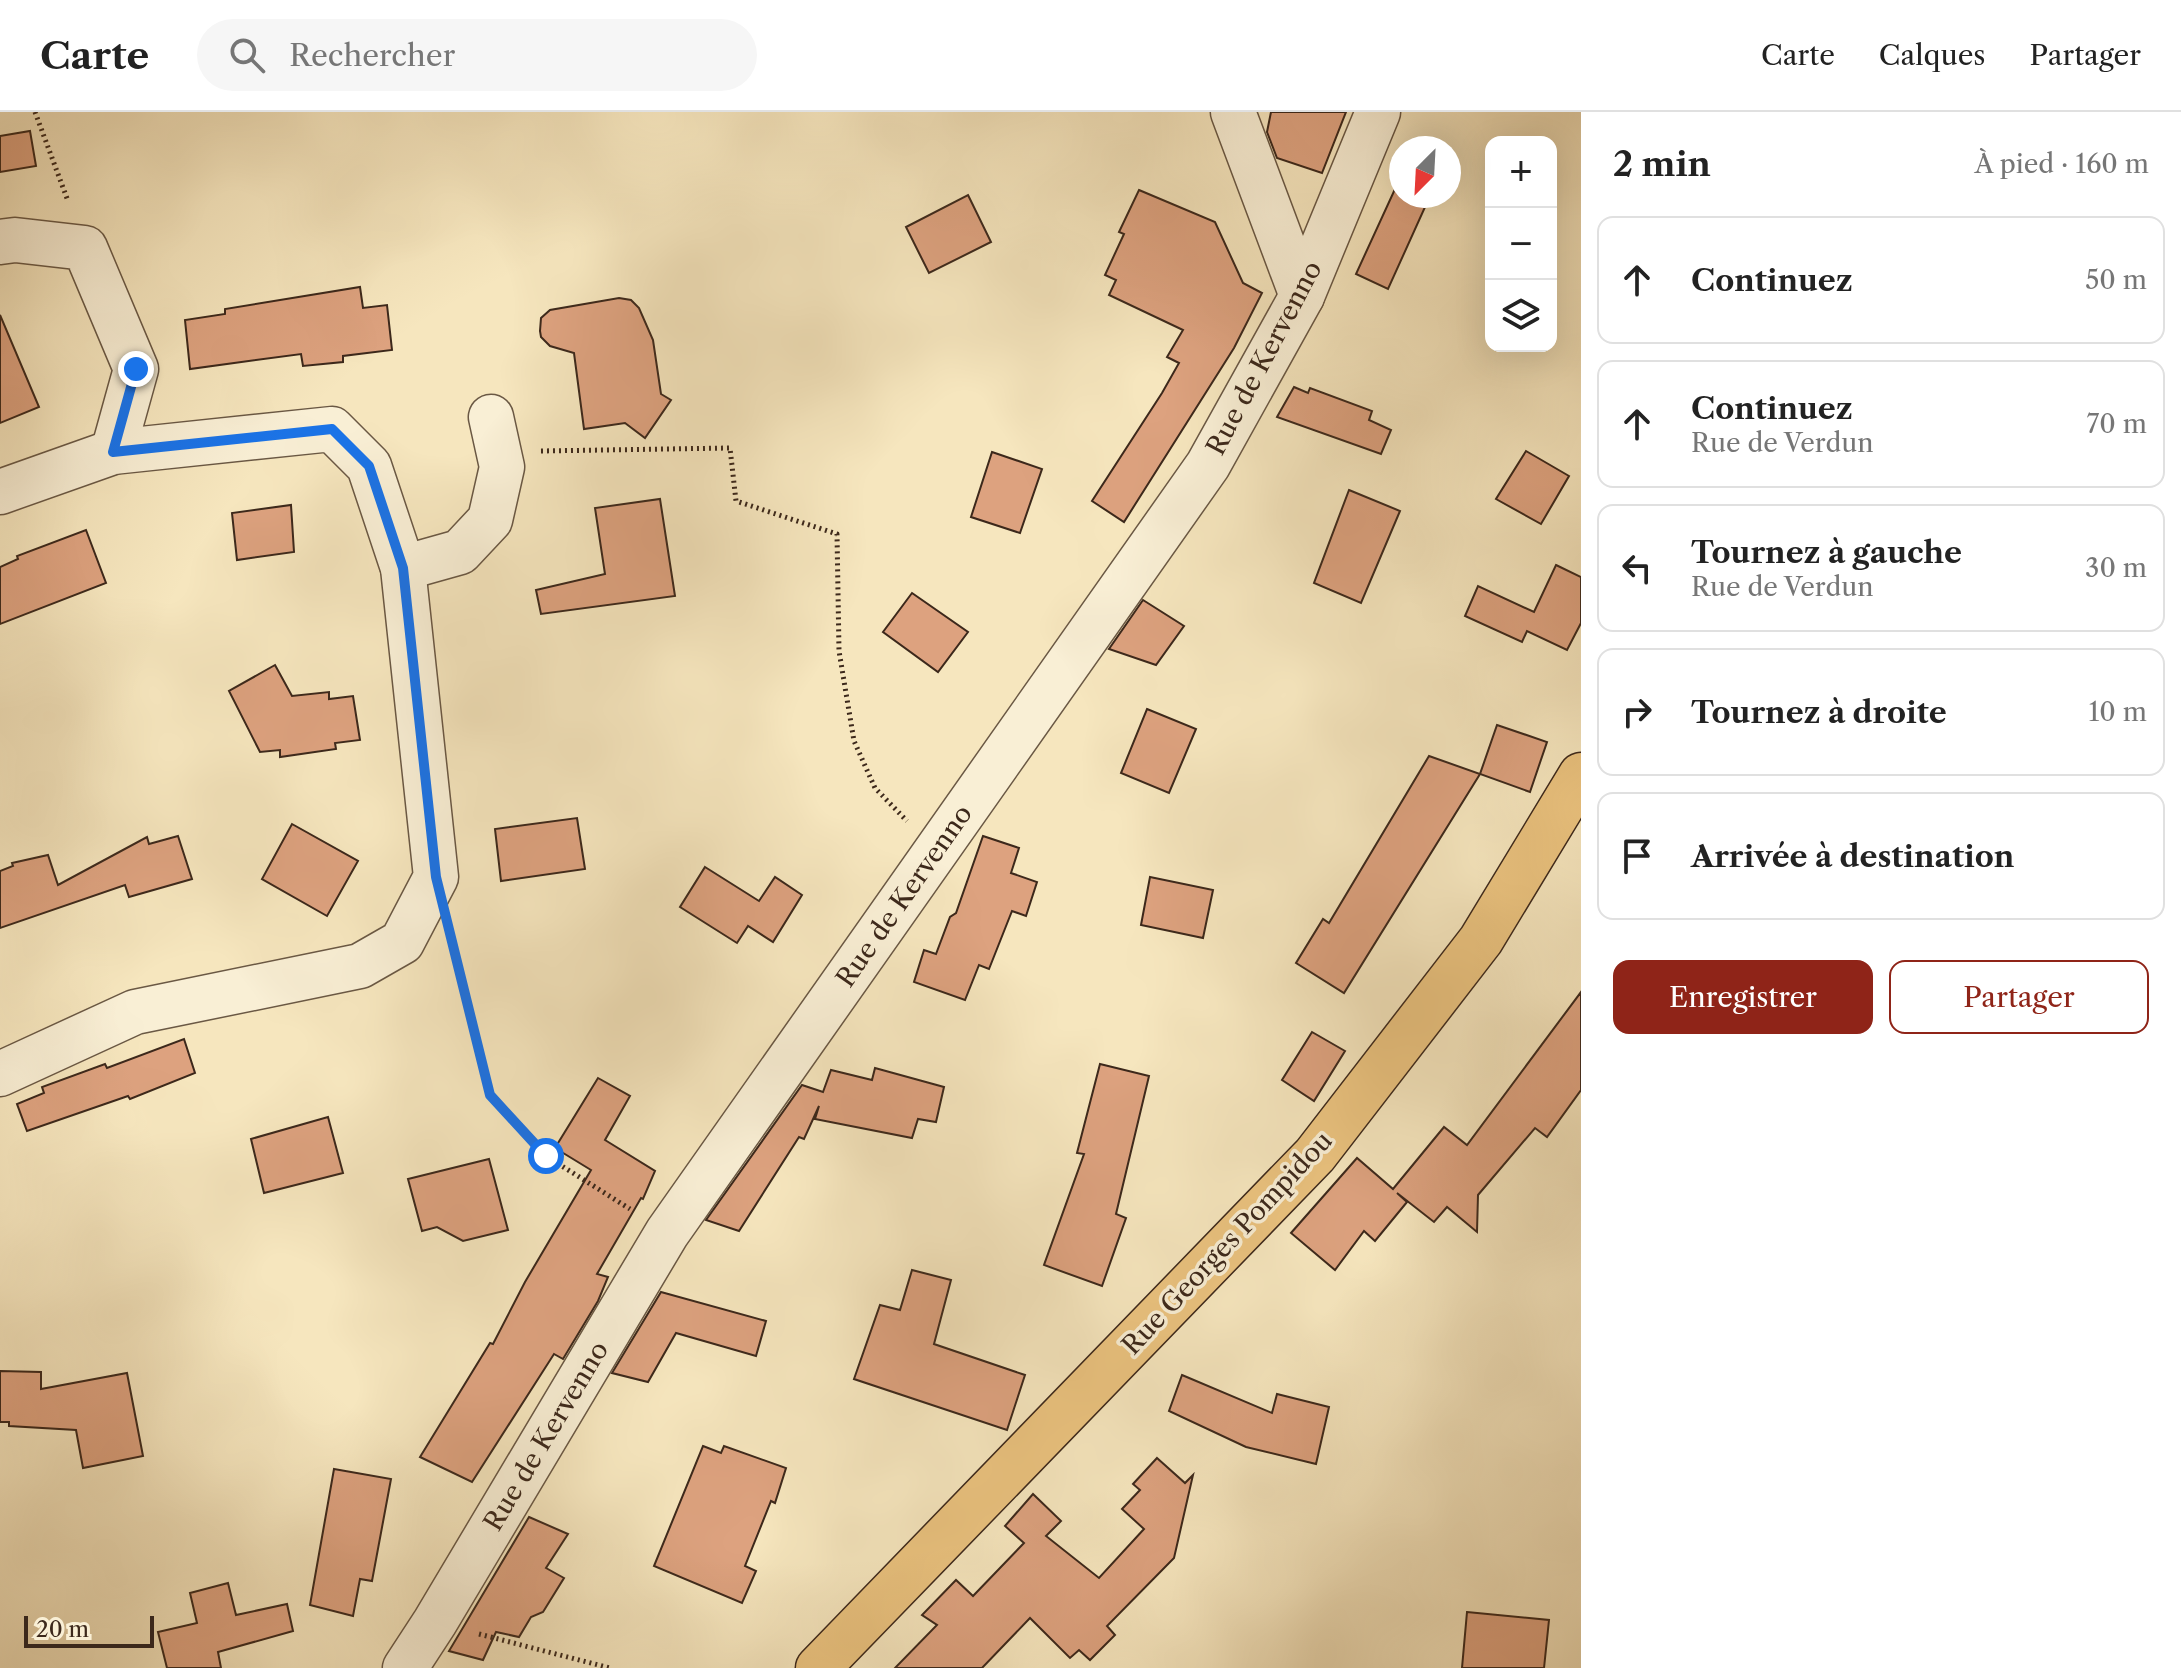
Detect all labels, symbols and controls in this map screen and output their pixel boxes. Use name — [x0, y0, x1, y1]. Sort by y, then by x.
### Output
search box — [197, 19, 757, 91]
text: Carte — [40, 32, 149, 79]
icon: search — [225, 33, 269, 77]
text: Rechercher — [289, 37, 455, 74]
text: Carte — [1761, 38, 1835, 72]
text: Calques — [1879, 38, 1986, 72]
text: Partager — [2030, 38, 2141, 72]
north arrow — [1389, 136, 1461, 208]
map controls — [1485, 136, 1557, 352]
button: + — [1485, 136, 1557, 208]
text: 2 min — [1613, 143, 1711, 185]
text: À pied · 160 m — [1975, 148, 2149, 180]
button: − — [1485, 208, 1557, 280]
street label: Rue de Kervenno — [1199, 255, 1329, 461]
icon: ahead — [1615, 258, 1659, 302]
text: Continuez — [1691, 262, 1853, 299]
text: 50 m — [2085, 264, 2147, 296]
button: layers — [1485, 280, 1557, 352]
route end — [118, 351, 154, 387]
text: Continuez — [1691, 390, 1853, 427]
icon: ahead — [1615, 402, 1659, 446]
text: 70 m — [2087, 408, 2147, 440]
text: Rue de Verdun — [1691, 427, 1874, 459]
text: Tournez à gauche — [1691, 534, 1962, 571]
icon: left — [1615, 546, 1659, 590]
text: 30 m — [2085, 552, 2147, 584]
text: Rue de Verdun — [1691, 571, 1874, 603]
icon: right — [1615, 690, 1659, 734]
text: Tournez à droite — [1691, 694, 1947, 731]
text: 10 m — [2088, 696, 2147, 728]
street label: Rue de Kervenno — [829, 799, 979, 993]
icon: arrive — [1615, 834, 1659, 878]
text: Arrivée à destination — [1691, 838, 2014, 875]
button: Enregistrer — [1613, 960, 1873, 1034]
button: Partager — [1889, 960, 2149, 1034]
street label: Rue Georges Pompidou — [1115, 1125, 1339, 1361]
route start — [528, 1138, 564, 1174]
street label: Rue de Kervenno — [477, 1335, 615, 1537]
scale bar — [24, 1612, 154, 1648]
text: 20 m — [36, 1616, 89, 1643]

